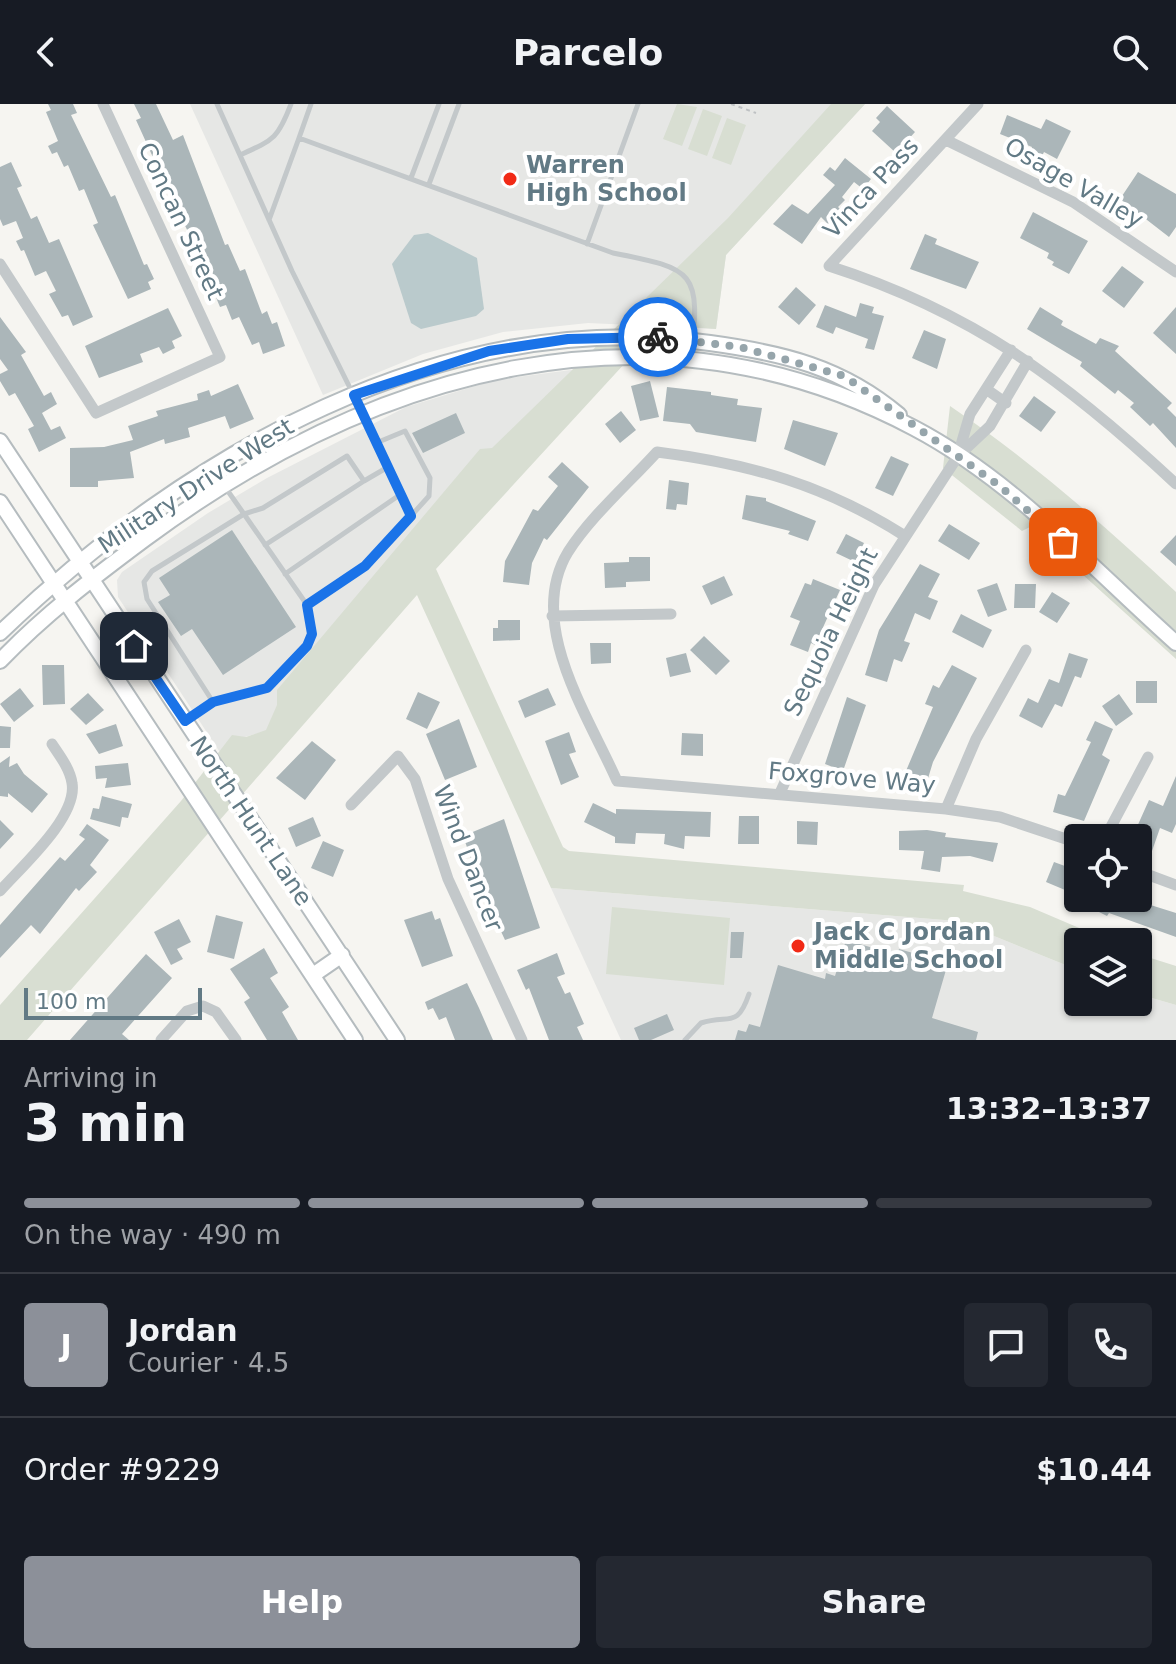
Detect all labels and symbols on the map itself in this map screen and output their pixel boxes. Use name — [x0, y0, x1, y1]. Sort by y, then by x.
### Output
street label: Vinca Pass — [818, 132, 924, 244]
street label: Osage Valley — [1000, 132, 1148, 234]
street label: Concan Street — [132, 138, 230, 304]
place label: Warren High School — [526, 151, 687, 207]
marker: Warren High School — [501, 170, 519, 188]
courier — [618, 297, 698, 377]
street label: Military Drive West — [93, 412, 299, 560]
pin — [1029, 508, 1097, 576]
street label: Sequoia Height — [778, 543, 884, 721]
pin — [100, 612, 168, 680]
street label: North Hunt Lane — [184, 731, 318, 911]
street label: Foxgrove Way — [767, 757, 937, 799]
street label: Wind Dancer — [427, 781, 509, 935]
place label: Jack C Jordan Middle School — [812, 918, 1003, 974]
marker: Jack C Jordan Middle School — [789, 937, 807, 955]
scale bar — [24, 984, 202, 1020]

